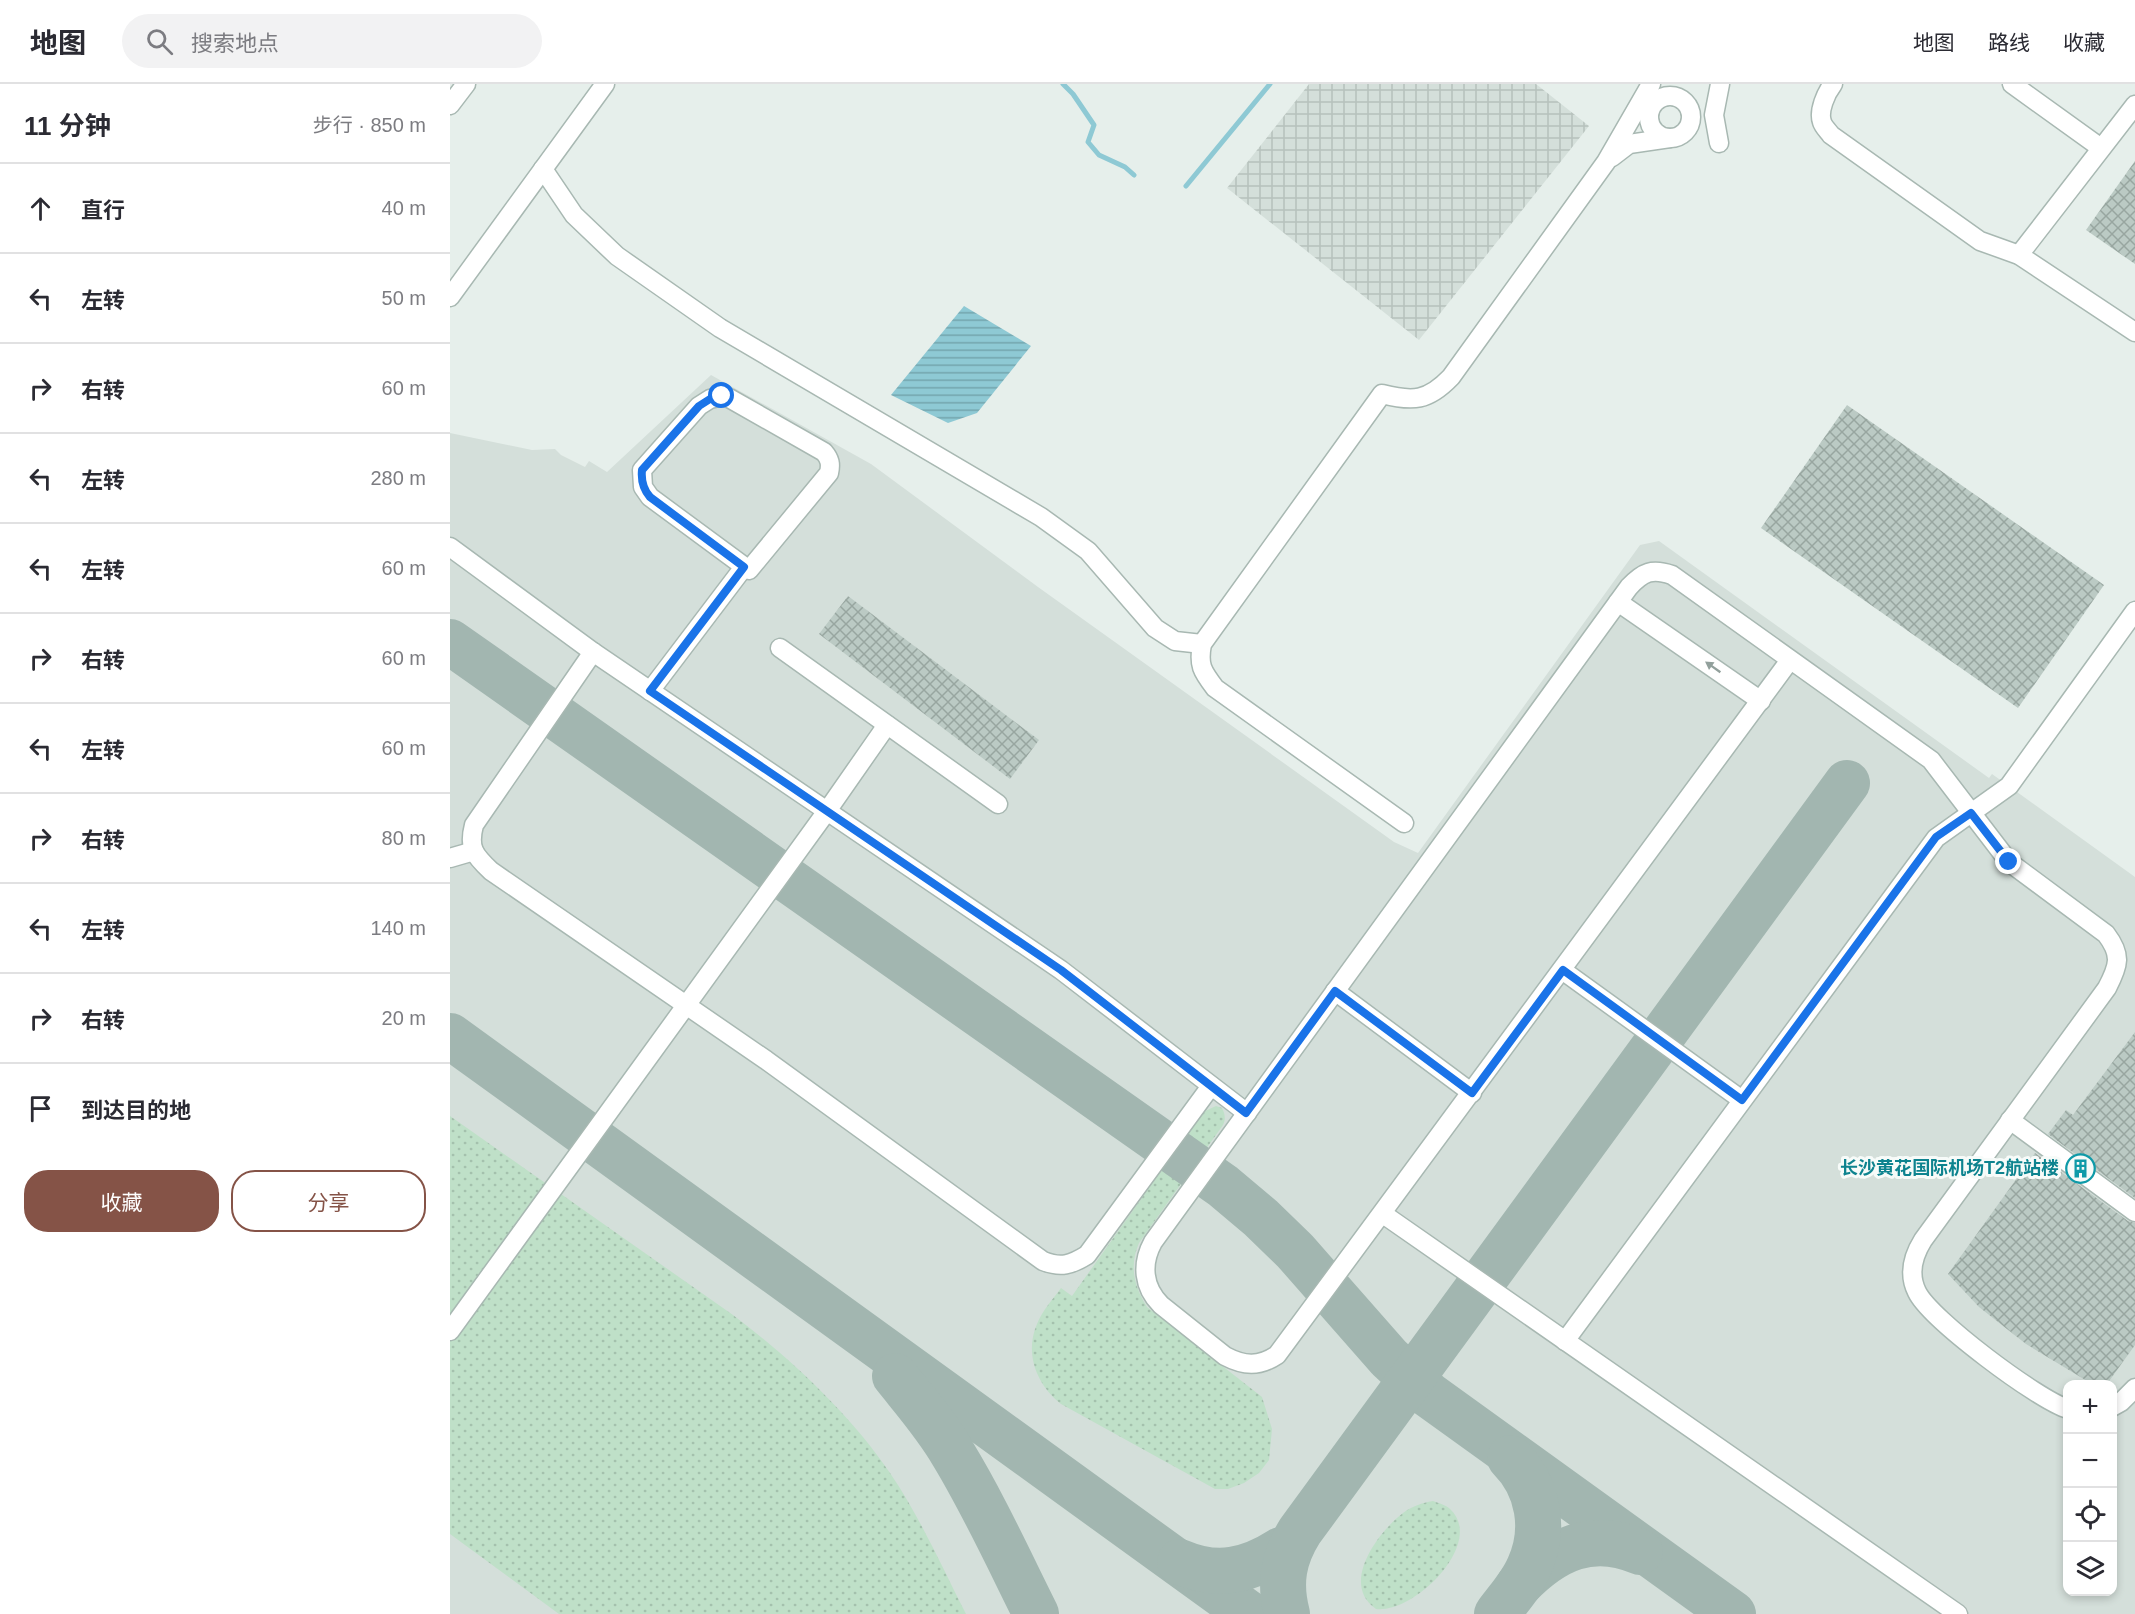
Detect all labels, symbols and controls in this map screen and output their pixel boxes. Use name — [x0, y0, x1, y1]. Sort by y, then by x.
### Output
search box — [122, 14, 542, 68]
icon: search — [143, 25, 176, 58]
text: 地图 — [30, 28, 86, 59]
text: 搜索地点 — [191, 31, 279, 56]
text: 地图 — [1913, 31, 1955, 54]
text: 路线 — [1988, 31, 2030, 54]
text: 收藏 — [2063, 31, 2105, 54]
text: 11 分钟 — [24, 111, 111, 141]
text: 步行 · 850 m — [313, 114, 426, 136]
icon: ahead — [24, 192, 57, 225]
text: 40 m — [382, 197, 426, 219]
text: 直行 — [81, 198, 125, 223]
icon: left — [24, 282, 57, 315]
text: 50 m — [382, 287, 426, 309]
text: 左转 — [81, 288, 125, 313]
icon: right — [24, 372, 57, 405]
text: 60 m — [382, 377, 426, 399]
text: 右转 — [81, 378, 125, 403]
route start — [708, 382, 734, 408]
icon: left — [24, 462, 57, 495]
text: 280 m — [370, 467, 426, 489]
text: 左转 — [81, 468, 125, 493]
icon: left — [24, 552, 57, 585]
text: 60 m — [382, 557, 426, 579]
text: 左转 — [81, 558, 125, 583]
icon: right — [24, 642, 57, 675]
text: 60 m — [382, 647, 426, 669]
text: 右转 — [81, 648, 125, 673]
one-way arrow — [1705, 661, 1721, 673]
icon: left — [24, 732, 57, 765]
text: 60 m — [382, 737, 426, 759]
text: 左转 — [81, 738, 125, 763]
icon: right — [24, 822, 57, 855]
text: 80 m — [382, 827, 426, 849]
text: 右转 — [81, 828, 125, 853]
route end — [1995, 848, 2021, 874]
icon: left — [24, 912, 57, 945]
text: 140 m — [370, 917, 426, 939]
text: 左转 — [81, 918, 125, 943]
icon: right — [24, 1002, 57, 1035]
text: 20 m — [382, 1007, 426, 1029]
text: 右转 — [81, 1008, 125, 1033]
icon: arrive — [24, 1092, 57, 1125]
text: 到达目的地 — [81, 1098, 191, 1123]
building icon: 长沙黄花国际机场T2航站楼 — [2064, 1152, 2096, 1184]
place label: 长沙黄花国际机场T2航站楼 — [1840, 1158, 2059, 1178]
button: 收藏 — [24, 1170, 219, 1232]
button: 分享 — [231, 1170, 426, 1232]
map controls — [2063, 1380, 2117, 1596]
button: + — [2063, 1380, 2117, 1434]
button: − — [2063, 1434, 2117, 1488]
button: locate — [2063, 1488, 2117, 1542]
button: layers — [2063, 1542, 2117, 1596]

